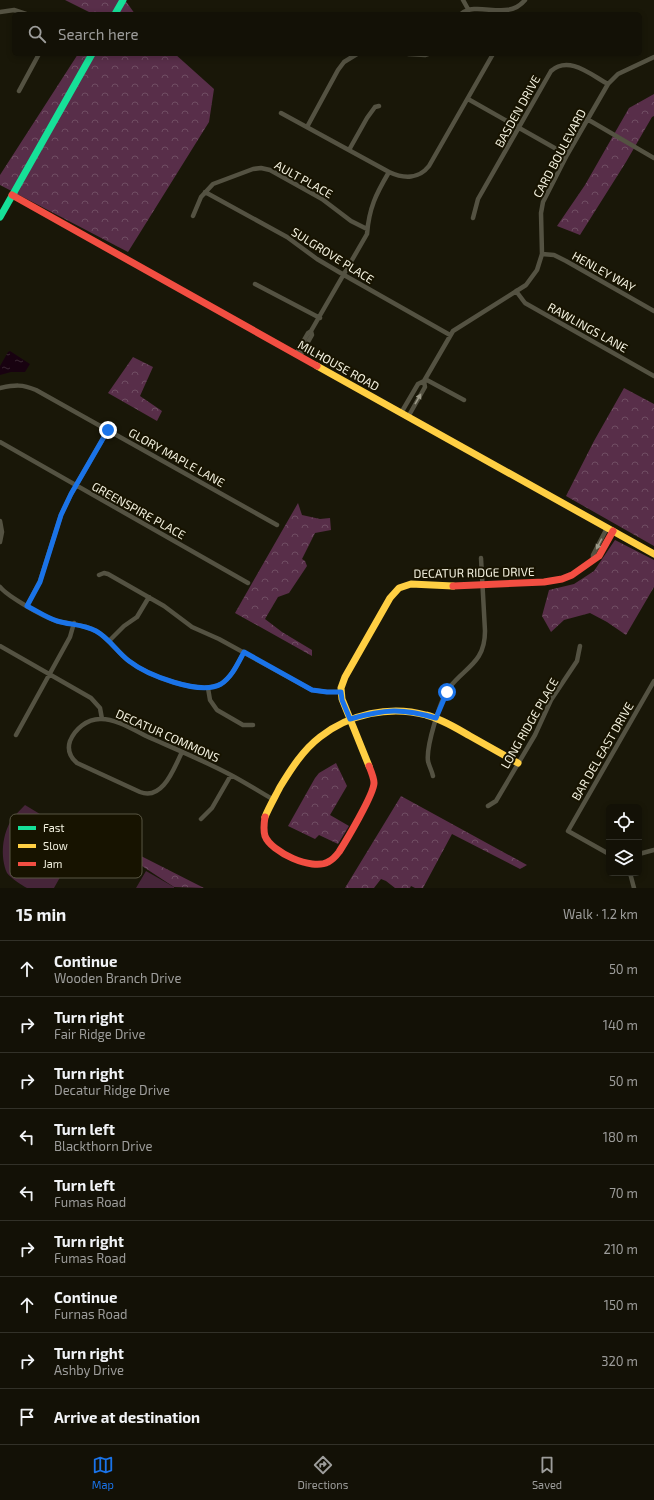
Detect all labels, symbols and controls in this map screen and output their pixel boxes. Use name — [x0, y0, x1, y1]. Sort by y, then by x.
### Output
search box — [12, 12, 642, 56]
icon: search — [26, 23, 48, 45]
text: Search here — [58, 25, 139, 43]
street label: BASDEN DRIVE — [491, 72, 543, 149]
street label: CARD BOULEVARD — [530, 106, 588, 200]
street label: AULT PLACE — [273, 157, 336, 201]
street label: SULGROVE PLACE — [289, 224, 377, 286]
street label: HENLEY WAY — [570, 248, 638, 294]
street label: RAWLINGS LANE — [545, 299, 631, 355]
street label: MILHOUSE ROAD — [296, 337, 382, 393]
one-way arrow — [414, 393, 421, 405]
route end — [99, 421, 117, 439]
street label: GLORY MAPLE LANE — [127, 425, 228, 489]
street label: GREENSPIRE PLACE — [90, 478, 188, 542]
one-way arrow — [596, 538, 602, 550]
street label: DECATUR RIDGE DRIVE — [413, 564, 535, 580]
street label: LONG RIDGE PLACE — [497, 675, 561, 771]
route start — [438, 683, 456, 701]
street label: BAR DEL EAST DRIVE — [568, 699, 636, 803]
street label: DECATUR COMMONS — [114, 706, 222, 764]
map controls — [606, 804, 642, 876]
button: locate — [606, 804, 642, 840]
legend — [10, 814, 142, 878]
text: Fast — [43, 821, 65, 834]
text: Slow — [43, 839, 68, 852]
button: layers — [606, 840, 642, 876]
text: Jam — [43, 857, 62, 870]
text: 15 min — [16, 904, 66, 924]
text: Walk · 1.2 km — [563, 906, 638, 922]
text: Continue — [54, 952, 117, 970]
icon: ahead — [16, 958, 38, 980]
text: 50 m — [609, 961, 638, 977]
text: Wooden Branch Drive — [54, 970, 181, 986]
text: Turn right — [54, 1008, 124, 1026]
icon: right — [16, 1014, 38, 1036]
text: 140 m — [603, 1017, 638, 1033]
text: Fair Ridge Drive — [54, 1026, 146, 1042]
text: Turn right — [54, 1064, 124, 1082]
icon: right — [16, 1070, 38, 1092]
text: 50 m — [609, 1073, 638, 1089]
text: Decatur Ridge Drive — [54, 1082, 170, 1098]
text: Turn left — [54, 1120, 115, 1138]
icon: left — [16, 1126, 38, 1148]
text: 180 m — [603, 1129, 638, 1145]
text: Blackthorn Drive — [54, 1138, 152, 1154]
text: Turn left — [54, 1176, 115, 1194]
icon: left — [16, 1182, 38, 1204]
text: 70 m — [609, 1185, 638, 1201]
text: Fumas Road — [54, 1194, 126, 1210]
text: Turn right — [54, 1232, 124, 1250]
icon: right — [16, 1238, 38, 1260]
text: 210 m — [603, 1241, 638, 1257]
text: Fumas Road — [54, 1250, 126, 1266]
text: Continue — [54, 1288, 117, 1306]
icon: ahead — [16, 1294, 38, 1316]
text: 150 m — [604, 1297, 638, 1313]
text: Furnas Road — [54, 1306, 128, 1322]
text: Turn right — [54, 1344, 124, 1362]
icon: right — [16, 1350, 38, 1372]
text: 320 m — [601, 1353, 638, 1369]
text: Ashby Drive — [54, 1362, 124, 1378]
icon: arrive — [16, 1406, 38, 1428]
text: Arrive at destination — [54, 1408, 200, 1426]
tab: Map — [92, 1454, 114, 1491]
tab: Directions — [298, 1454, 348, 1491]
tab: Saved — [532, 1454, 562, 1491]

